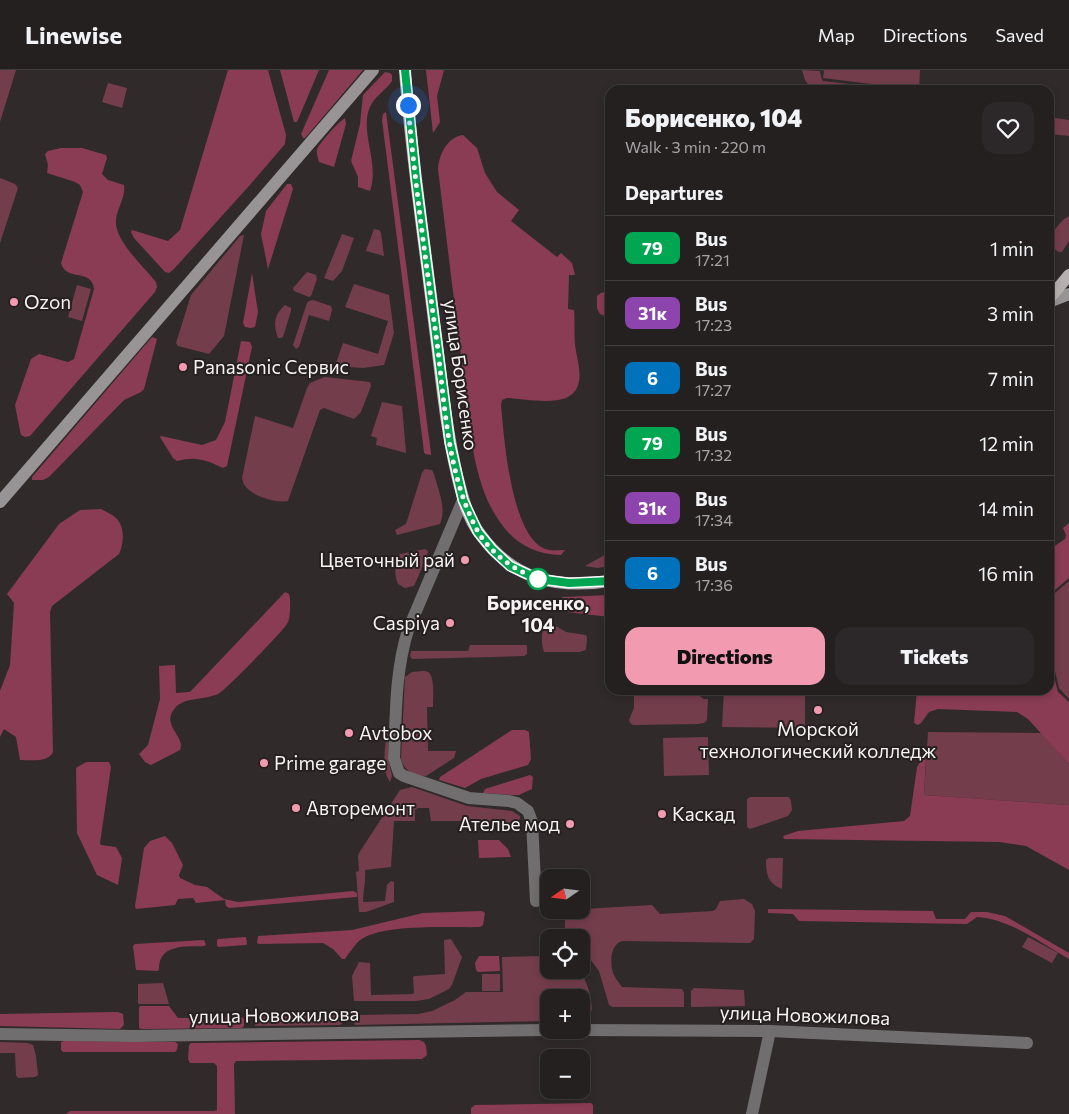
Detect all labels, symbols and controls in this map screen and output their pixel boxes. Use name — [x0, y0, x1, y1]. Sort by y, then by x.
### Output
text: Linewise — [25, 20, 122, 49]
text: Map — [818, 24, 855, 46]
text: Directions — [883, 24, 967, 46]
text: Saved — [995, 24, 1044, 46]
your location — [396, 93, 421, 118]
button: heart — [982, 102, 1034, 154]
text: Борисенко, 104 — [625, 103, 802, 132]
text: Walk · 3 min · 220 m — [625, 137, 766, 156]
text: Departures — [625, 181, 723, 204]
text: Bus — [695, 227, 727, 250]
text: 79 — [642, 237, 663, 259]
text: 1 min — [990, 237, 1034, 260]
text: 17:21 — [695, 250, 730, 269]
place label: Ozon — [24, 290, 71, 313]
text: Bus — [695, 292, 727, 315]
marker: Ozon — [8, 296, 20, 308]
street label: улица Борисенко — [440, 298, 483, 452]
text: 31к — [638, 302, 667, 324]
text: 3 min — [987, 302, 1034, 325]
text: 17:23 — [695, 315, 732, 334]
place label: Panasonic Сервис — [193, 355, 349, 378]
text: Bus — [695, 357, 727, 380]
marker: Panasonic Сервис — [177, 361, 189, 373]
text: 6 — [647, 367, 658, 389]
text: 7 min — [988, 367, 1034, 390]
text: 17:27 — [695, 380, 731, 399]
text: Bus — [695, 422, 727, 445]
text: 79 — [642, 432, 663, 454]
text: 12 min — [979, 432, 1034, 455]
text: 17:32 — [695, 445, 732, 464]
text: Bus — [695, 487, 727, 510]
text: 31к — [638, 497, 667, 519]
text: 14 min — [978, 497, 1034, 520]
text: 17:34 — [695, 510, 733, 529]
place label: Цветочный рай — [319, 548, 455, 571]
text: Bus — [695, 552, 727, 575]
marker: Цветочный рай — [459, 554, 471, 566]
text: 6 — [647, 562, 658, 584]
text: 16 min — [978, 562, 1034, 585]
marker: Борисенко, 104 — [527, 568, 549, 590]
text: 17:36 — [695, 575, 733, 594]
place label: Борисенко, 104 — [487, 591, 589, 636]
place label: Caspiya — [373, 611, 440, 634]
marker: Caspiya — [444, 617, 456, 629]
button: Directions — [625, 627, 825, 685]
button: Tickets — [835, 627, 1034, 685]
marker: Морской технологический колледж — [812, 704, 824, 716]
place label: Морской технологический колледж — [700, 717, 936, 762]
place label: Avtobox — [359, 721, 432, 744]
marker: Avtobox — [343, 727, 355, 739]
place label: Prime garage — [274, 751, 386, 774]
marker: Prime garage — [258, 757, 270, 769]
place label: Авторемонт — [306, 796, 415, 819]
marker: Авторемонт — [290, 802, 302, 814]
place label: Каскад — [672, 802, 735, 825]
marker: Каскад — [656, 808, 668, 820]
place label: Ателье мод — [459, 812, 560, 835]
marker: Ателье мод — [564, 818, 576, 830]
north arrow — [540, 869, 590, 919]
map controls — [540, 869, 590, 1099]
button: locate — [540, 929, 590, 979]
button: + — [540, 989, 590, 1039]
street label: улица Новожилова — [719, 1000, 891, 1029]
street label: улица Новожилова — [189, 1002, 359, 1027]
button: − — [540, 1049, 590, 1099]

